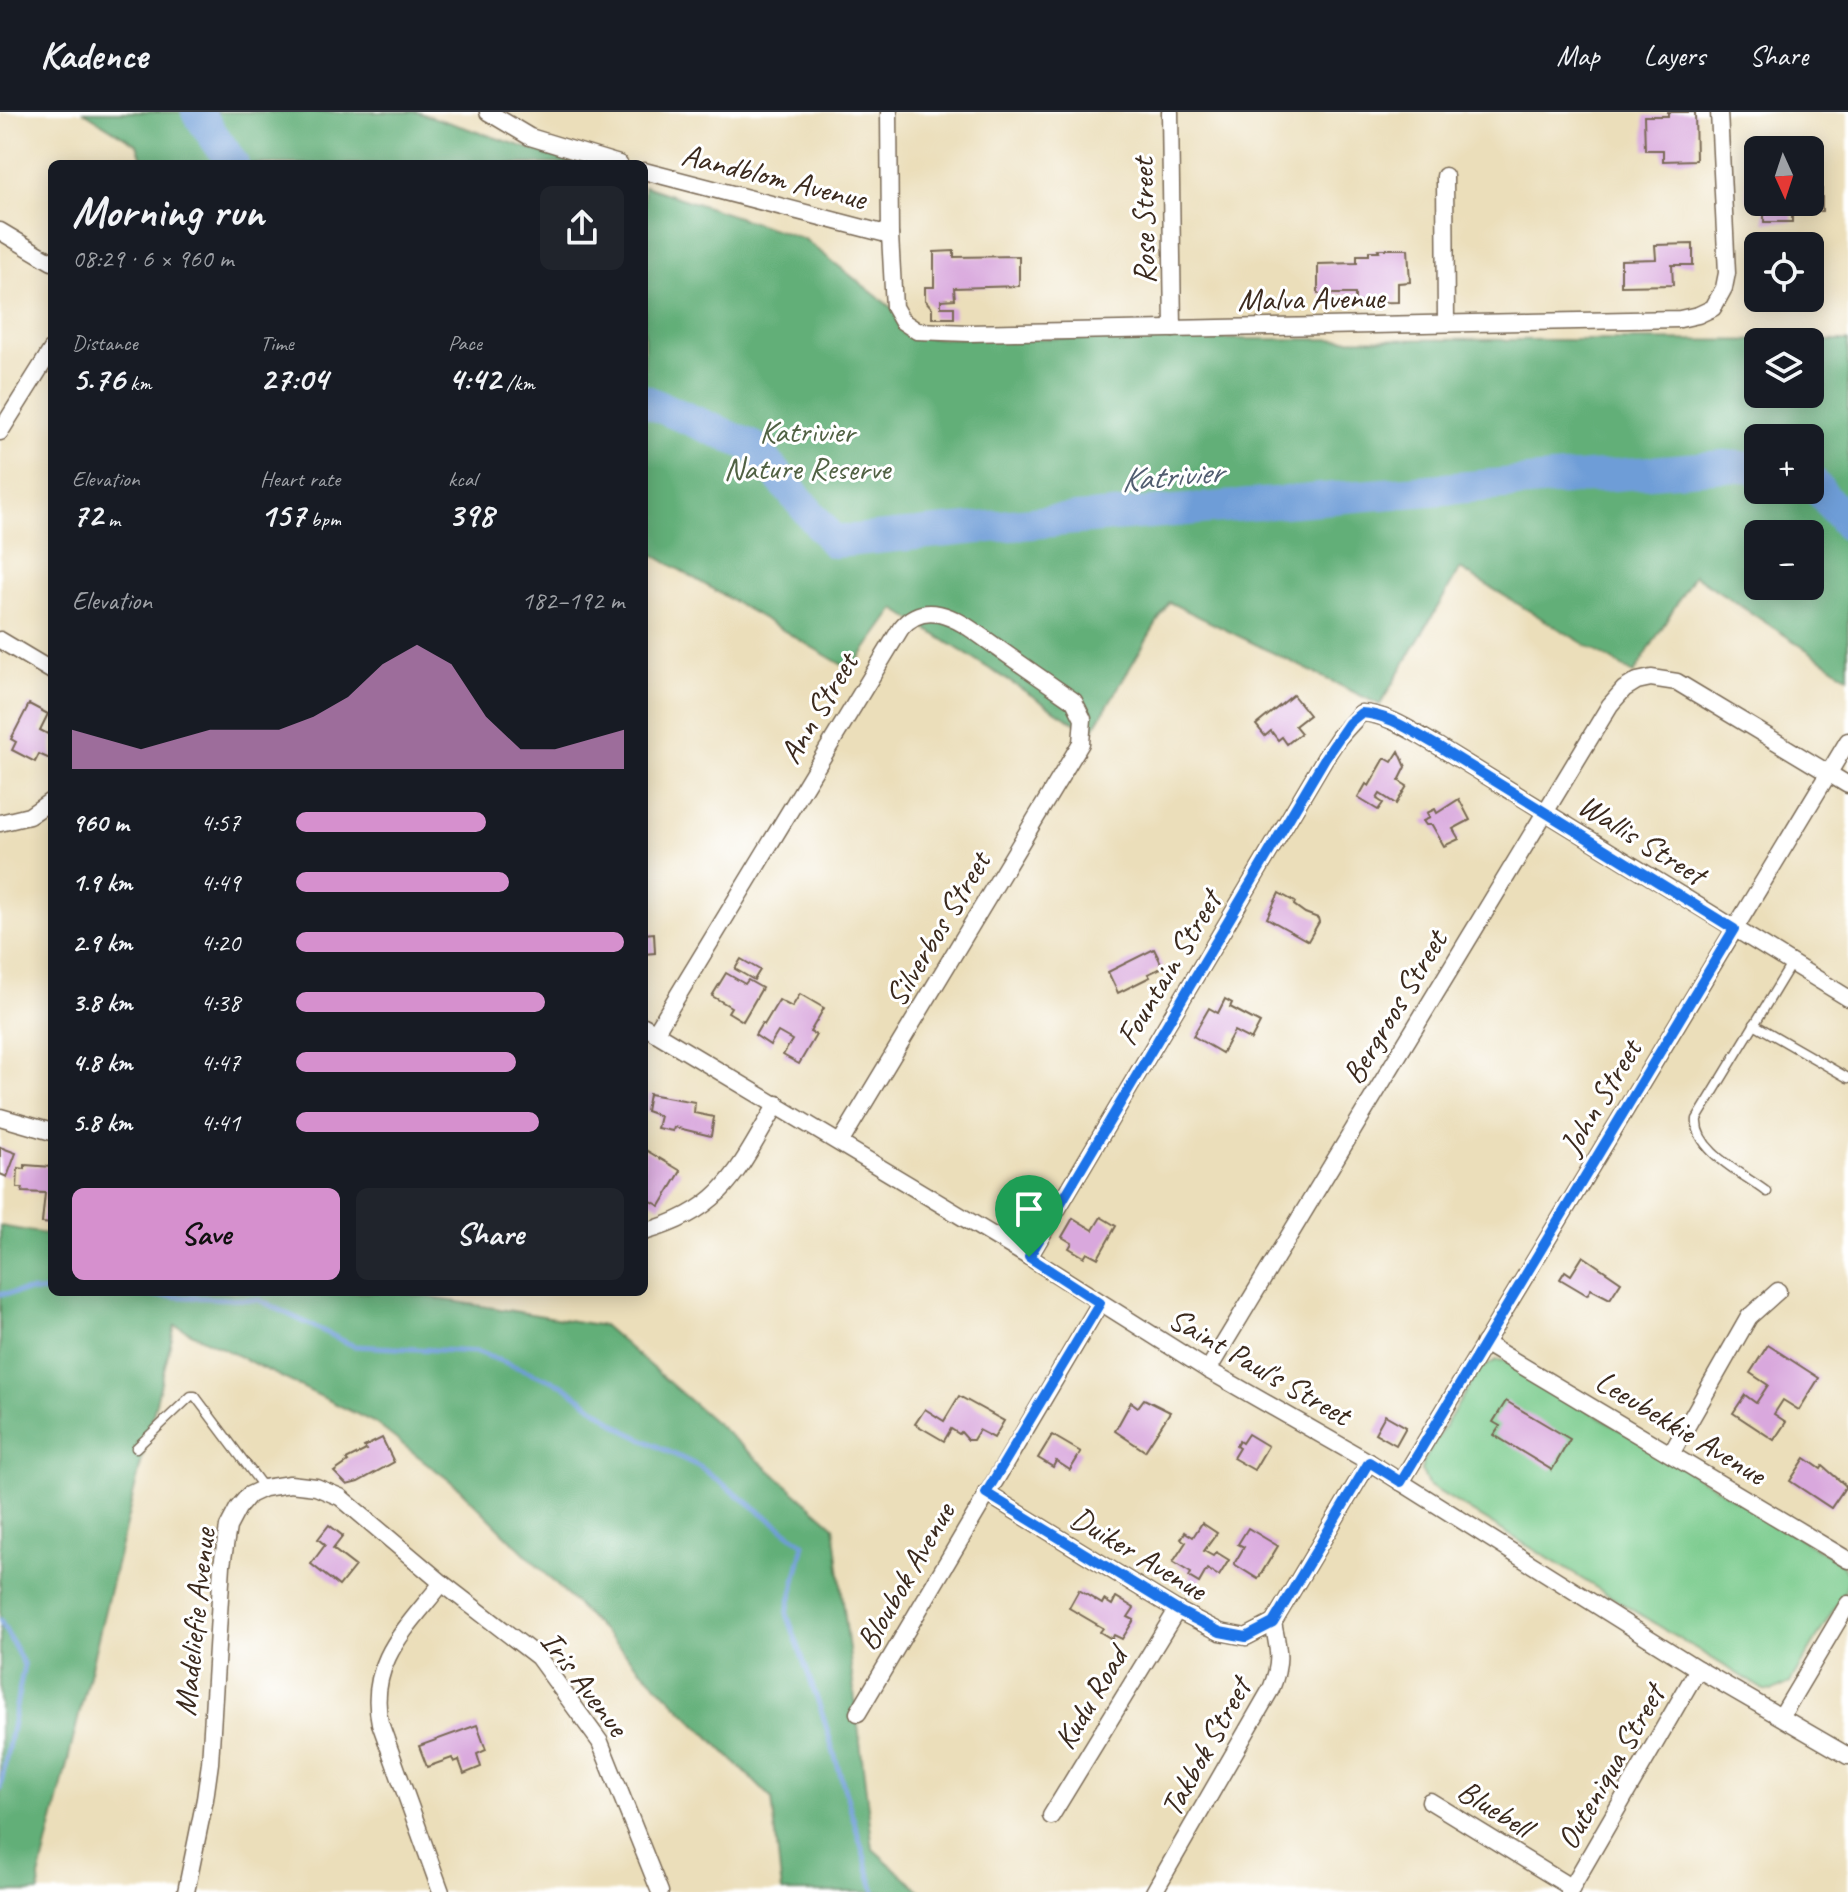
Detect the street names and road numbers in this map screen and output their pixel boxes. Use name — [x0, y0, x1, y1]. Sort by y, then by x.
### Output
street label: Aandblom Avenue — [678, 134, 873, 220]
street label: Rose Street — [1122, 154, 1165, 284]
street label: Malva Avenue — [1237, 277, 1387, 320]
street label: Ann Street — [770, 643, 869, 771]
street label: Wallis Street — [1571, 784, 1717, 897]
street label: Silverbos Street — [875, 842, 1001, 1014]
street label: Fountain Street — [1106, 880, 1233, 1053]
street label: Bergroos Street — [1333, 920, 1458, 1091]
street label: John Street — [1549, 1029, 1652, 1164]
street label: Saint Paul's Street — [1161, 1298, 1361, 1437]
street label: Leeubekkie Avenue — [1588, 1361, 1776, 1496]
street label: Bloubok Avenue — [847, 1493, 965, 1657]
street label: Duiker Avenue — [1063, 1497, 1216, 1611]
street label: Madeliefie Avenue — [164, 1524, 225, 1718]
street label: Iris Avenue — [531, 1622, 639, 1747]
street label: Kudu Road — [1044, 1635, 1140, 1757]
street label: Takbok Street — [1151, 1667, 1262, 1824]
street label: Outeniqua Street — [1547, 1674, 1676, 1857]
street label: Bluebell — [1450, 1770, 1544, 1850]

